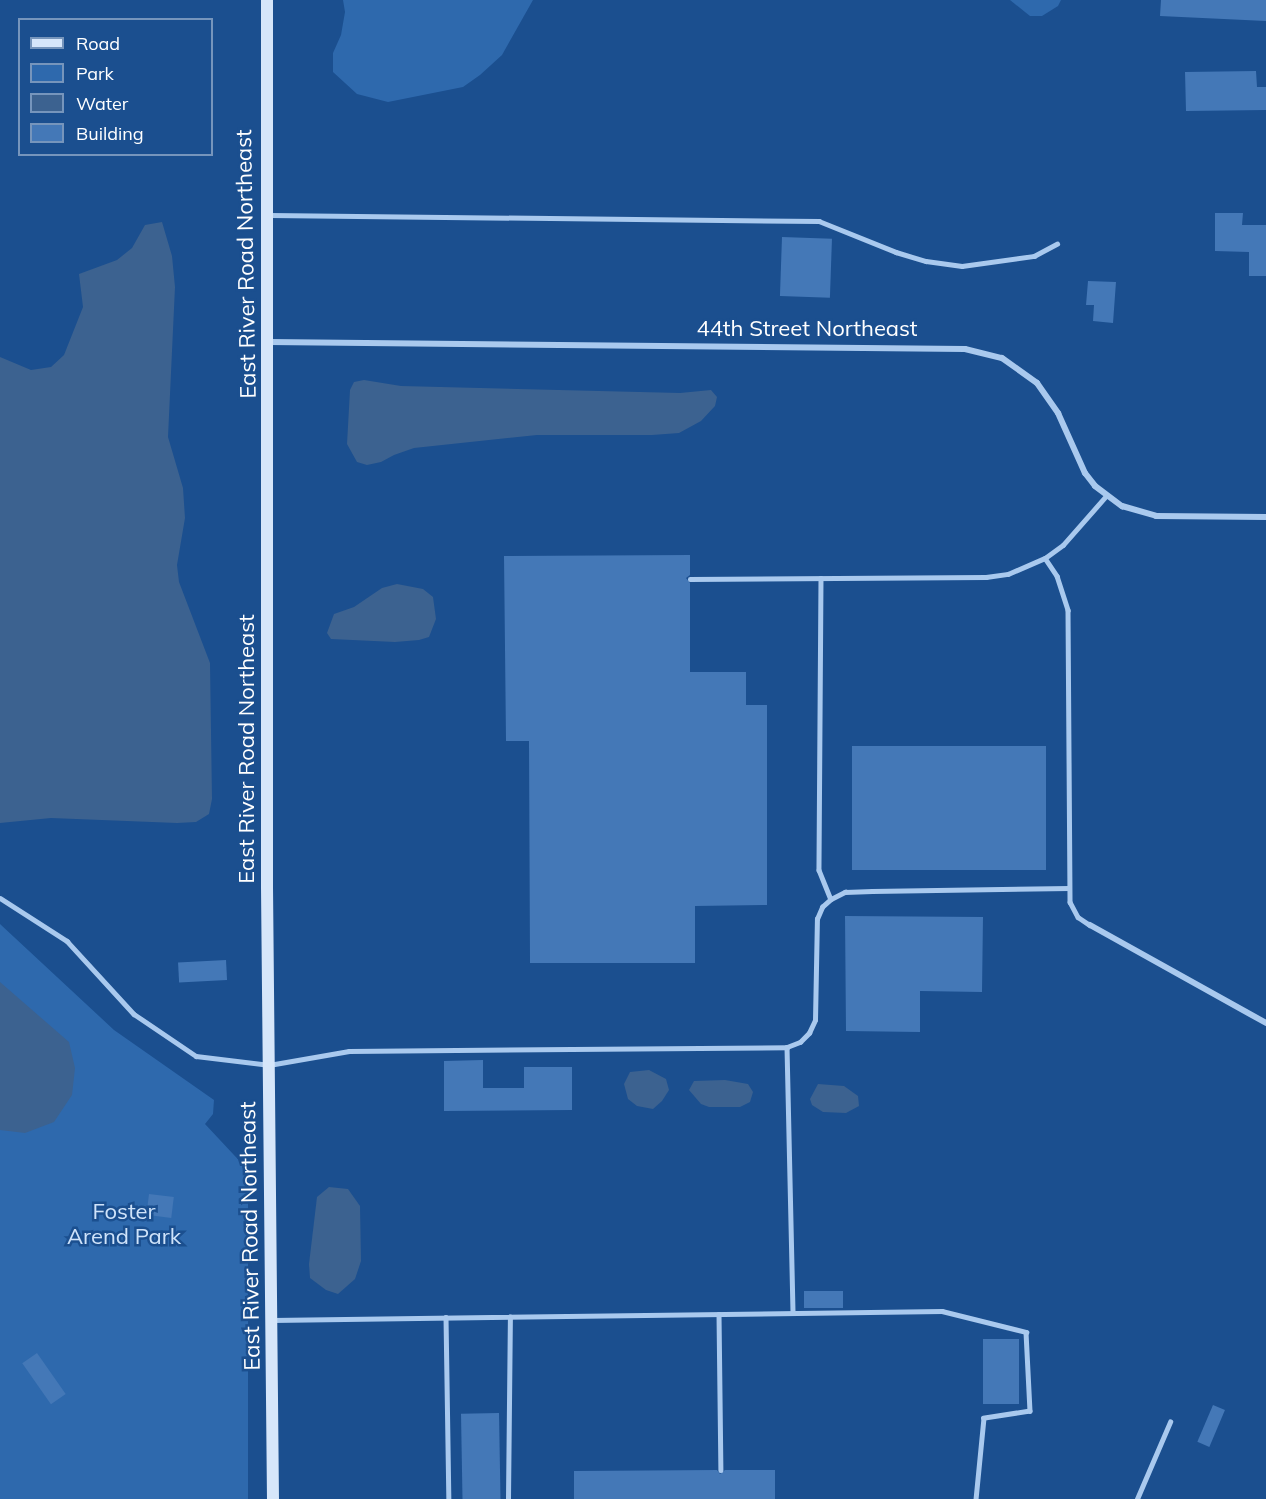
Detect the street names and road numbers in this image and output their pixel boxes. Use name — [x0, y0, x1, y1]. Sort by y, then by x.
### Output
street label: East River Road Northeast — [230, 129, 262, 399]
street label: 44th Street Northeast — [696, 316, 918, 342]
street label: East River Road Northeast — [234, 614, 260, 884]
street label: East River Road Northeast — [234, 1101, 266, 1371]

